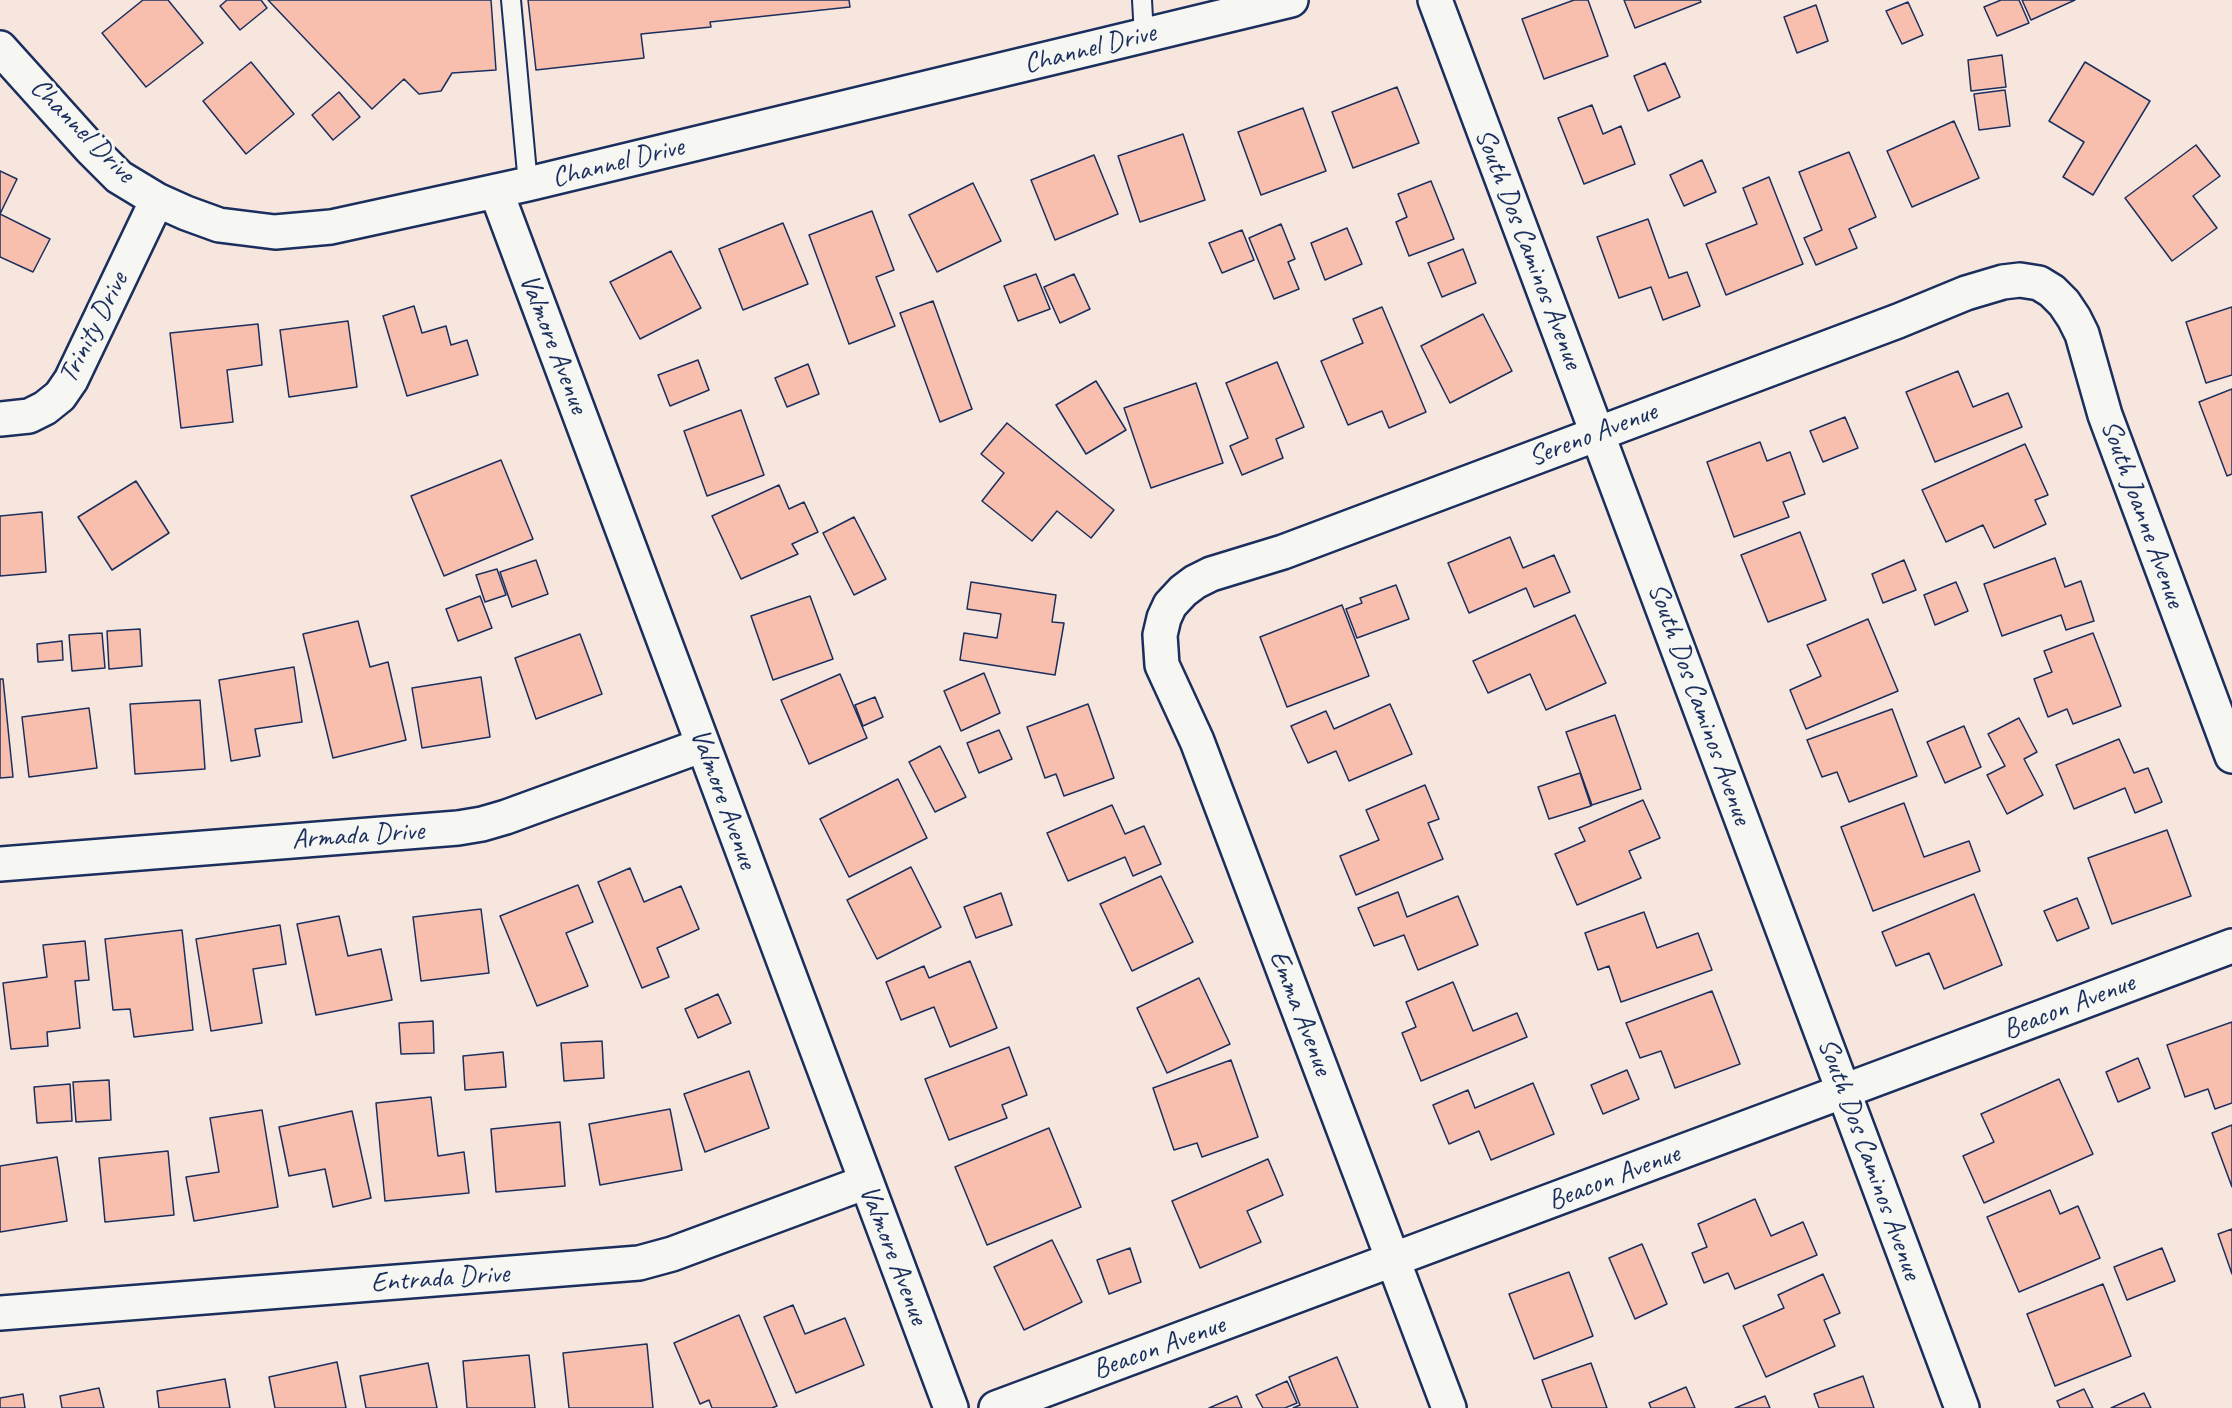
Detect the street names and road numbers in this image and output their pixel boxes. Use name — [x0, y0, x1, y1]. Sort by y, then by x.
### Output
street label: Channel Drive — [1021, 16, 1159, 82]
street label: Channel Drive — [23, 72, 141, 190]
street label: South Dos Caminos Avenue — [1467, 124, 1589, 374]
street label: Channel Drive — [549, 130, 687, 196]
street label: Trinity Drive — [52, 267, 136, 389]
street label: Valmore Avenue — [511, 270, 595, 418]
street label: Sereno Avenue — [1524, 395, 1662, 475]
street label: South Joanne Avenue — [2092, 416, 2192, 612]
street label: South Dos Caminos Avenue — [1640, 579, 1758, 829]
street label: Valmore Avenue — [682, 724, 764, 874]
street label: Armada Drive — [291, 815, 425, 857]
street label: Emma Avenue — [1261, 946, 1339, 1080]
street label: Beacon Avenue — [1998, 967, 2140, 1047]
street label: South Dos Caminos Avenue — [1810, 1034, 1928, 1284]
street label: Beacon Avenue — [1543, 1138, 1685, 1218]
street label: Valmore Avenue — [851, 1181, 935, 1329]
street label: Entrada Drive — [370, 1257, 510, 1301]
street label: Beacon Avenue — [1088, 1309, 1230, 1387]

